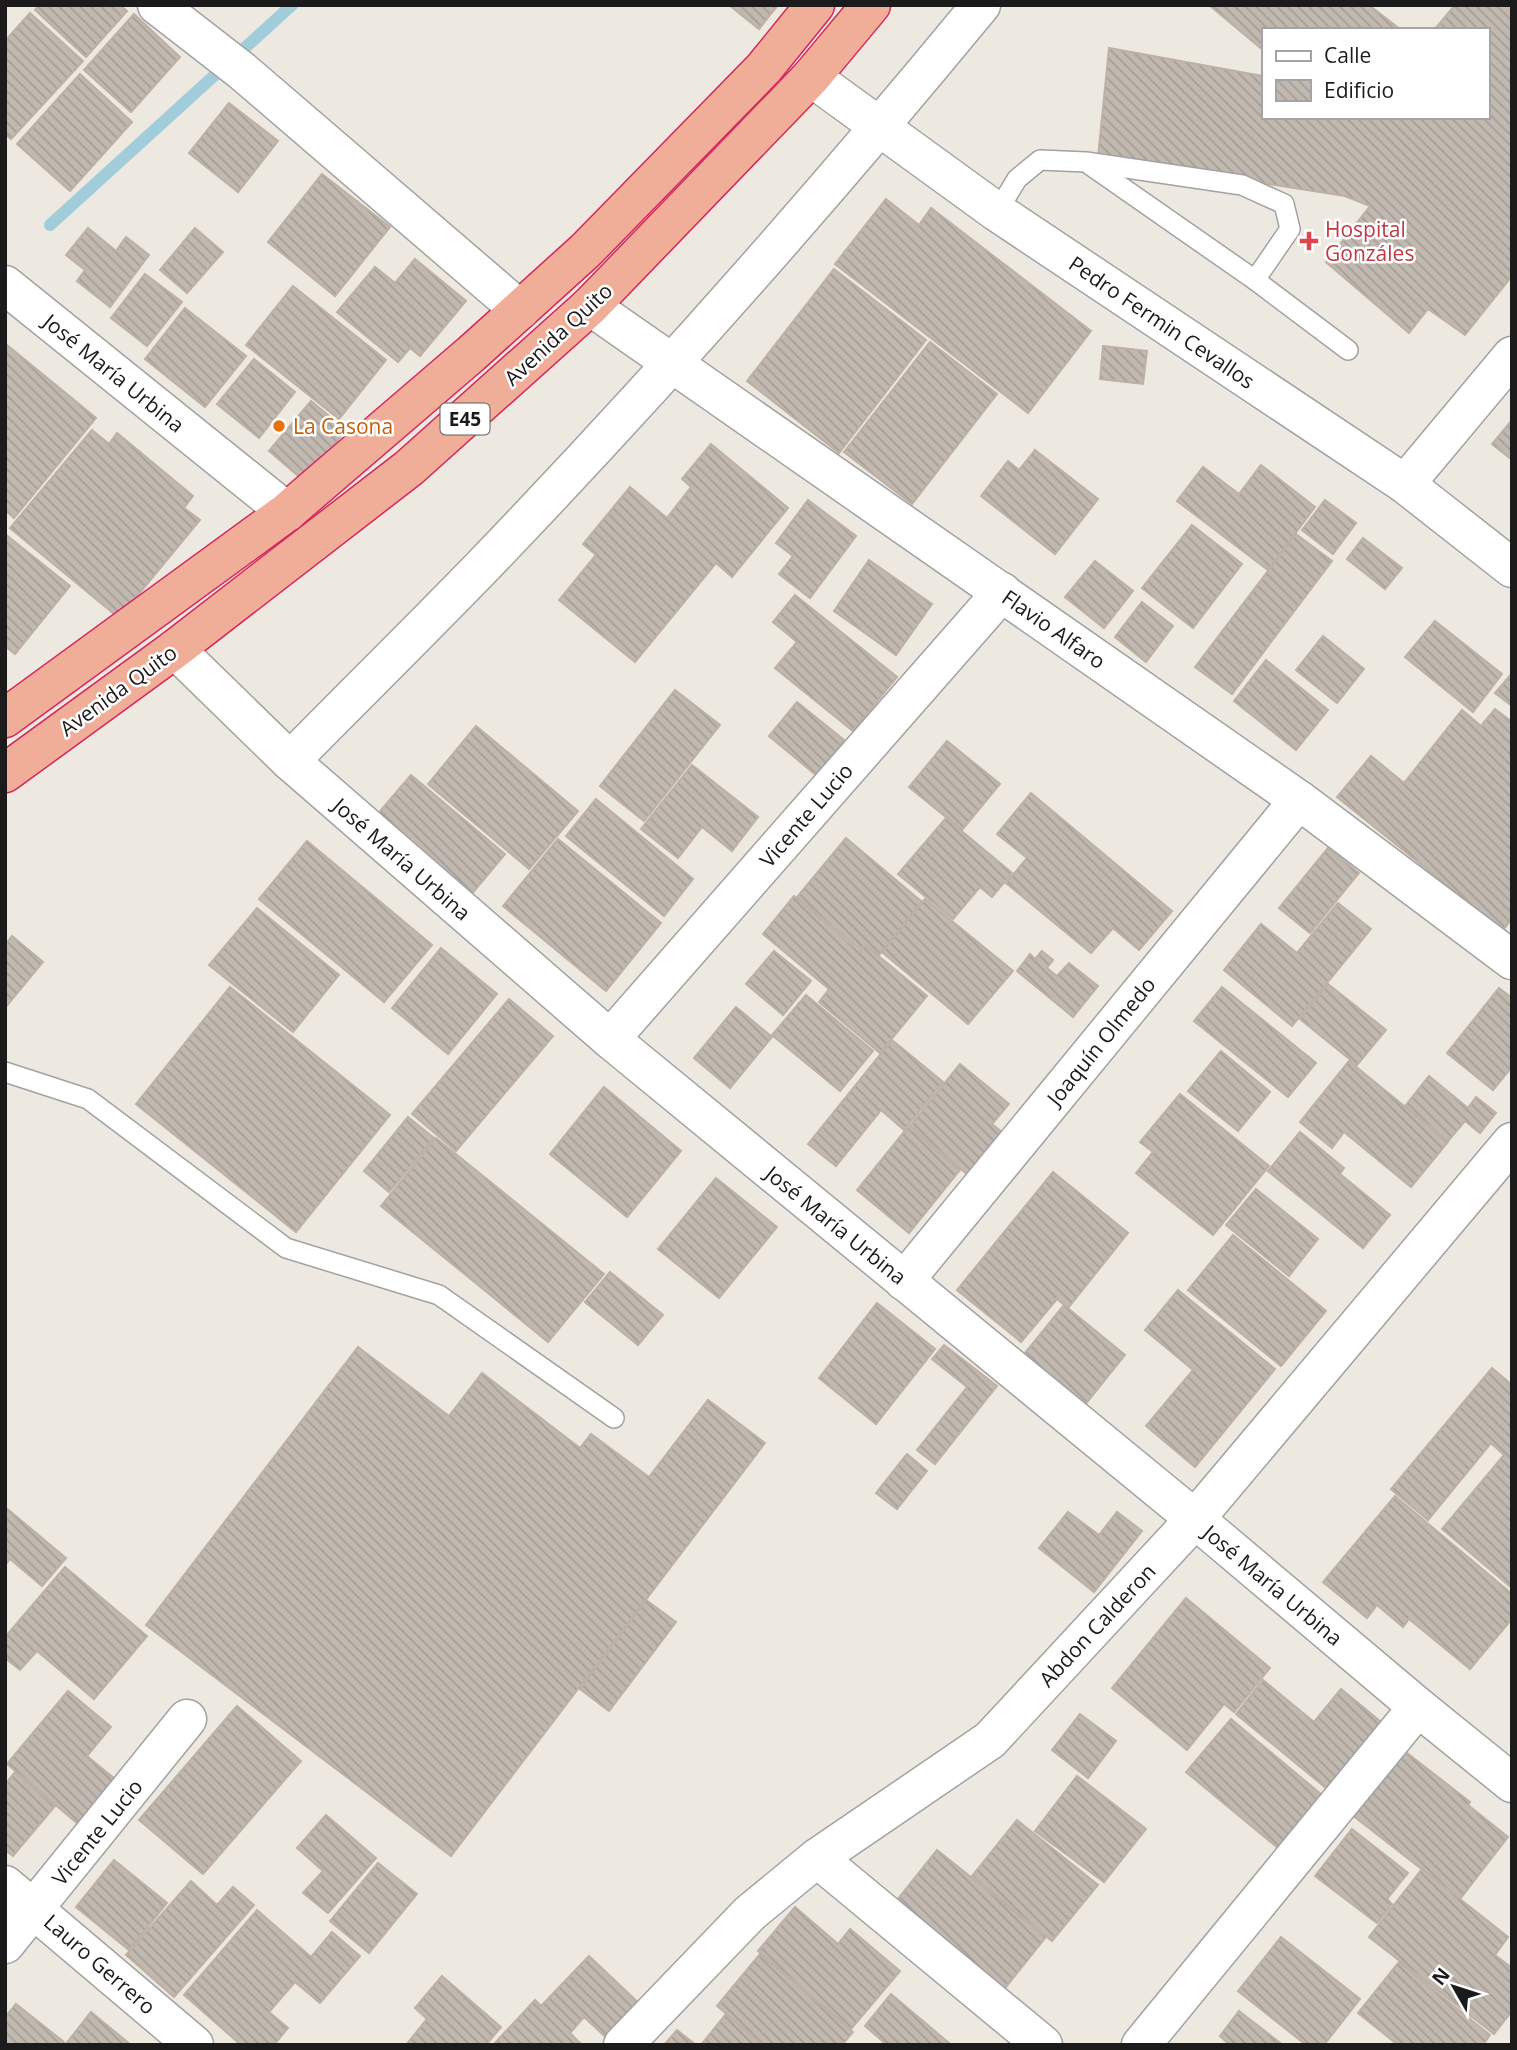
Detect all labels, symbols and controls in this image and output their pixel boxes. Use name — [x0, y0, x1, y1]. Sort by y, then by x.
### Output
legend — [1262, 28, 1489, 119]
text: Calle — [1324, 41, 1371, 69]
text: Edificio — [1324, 76, 1394, 104]
place label: Hospital Gonzáles — [1325, 215, 1414, 267]
marker: Hospital Gonzáles — [1299, 231, 1319, 251]
street label: Pedro Fermin Cevallos — [1064, 249, 1260, 395]
street label: Avenida Quito — [498, 277, 618, 391]
street label: José María Urbina — [36, 306, 190, 439]
road number: E45 — [440, 404, 490, 434]
place label: La Casona — [293, 412, 393, 440]
marker: La Casona — [271, 418, 287, 434]
street label: Flavio Alfaro — [997, 583, 1111, 675]
street label: Avenida Quito — [54, 638, 182, 742]
street label: Vicente Lucio — [753, 757, 859, 873]
street label: José María Urbina — [326, 790, 477, 927]
street label: Joaquín Olmedo — [1039, 971, 1161, 1113]
street label: José María Urbina — [758, 1158, 912, 1291]
street label: José María Urbina — [1196, 1517, 1349, 1652]
street label: Abdon Calderon — [1033, 1557, 1161, 1693]
street label: Vicente Lucio — [45, 1773, 149, 1891]
street label: Lauro Gerrero — [38, 1908, 162, 2020]
north arrow — [1419, 1952, 1489, 2022]
text: N — [1426, 1962, 1456, 1990]

